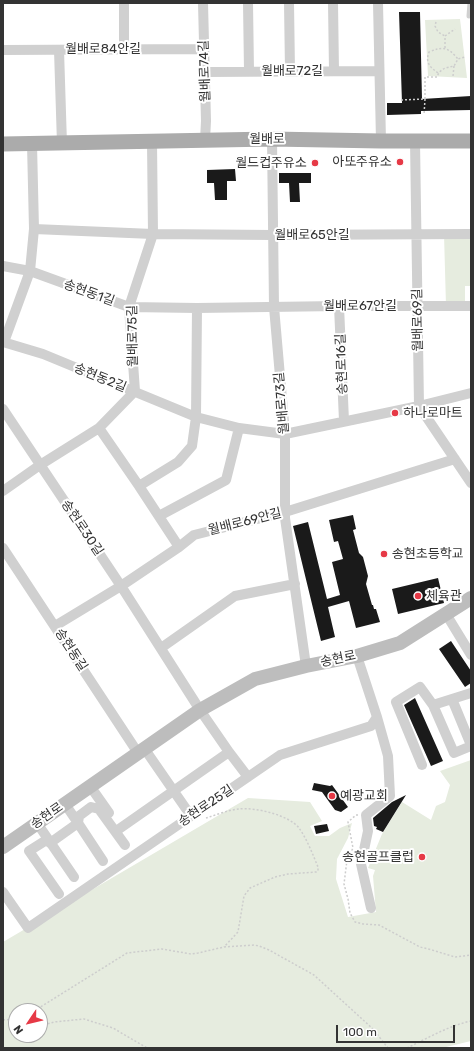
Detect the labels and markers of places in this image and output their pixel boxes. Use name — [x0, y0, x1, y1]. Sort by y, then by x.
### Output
place label: 아또주유소 — [332, 154, 392, 170]
place label: 월드컵주유소 — [235, 155, 307, 171]
marker: 아또주유소 — [395, 157, 405, 167]
marker: 월드컵주유소 — [310, 158, 320, 168]
place label: 하나로마트 — [403, 405, 463, 421]
marker: 하나로마트 — [390, 408, 400, 418]
place label: 송현초등학교 — [392, 546, 464, 562]
marker: 송현초등학교 — [379, 549, 389, 559]
place label: 체육관 — [426, 588, 462, 604]
marker: 체육관 — [413, 591, 423, 601]
place label: 예광교회 — [340, 788, 388, 804]
marker: 예광교회 — [327, 791, 337, 801]
place label: 송현골프클럽 — [342, 849, 414, 865]
marker: 송현골프클럽 — [417, 852, 427, 862]

